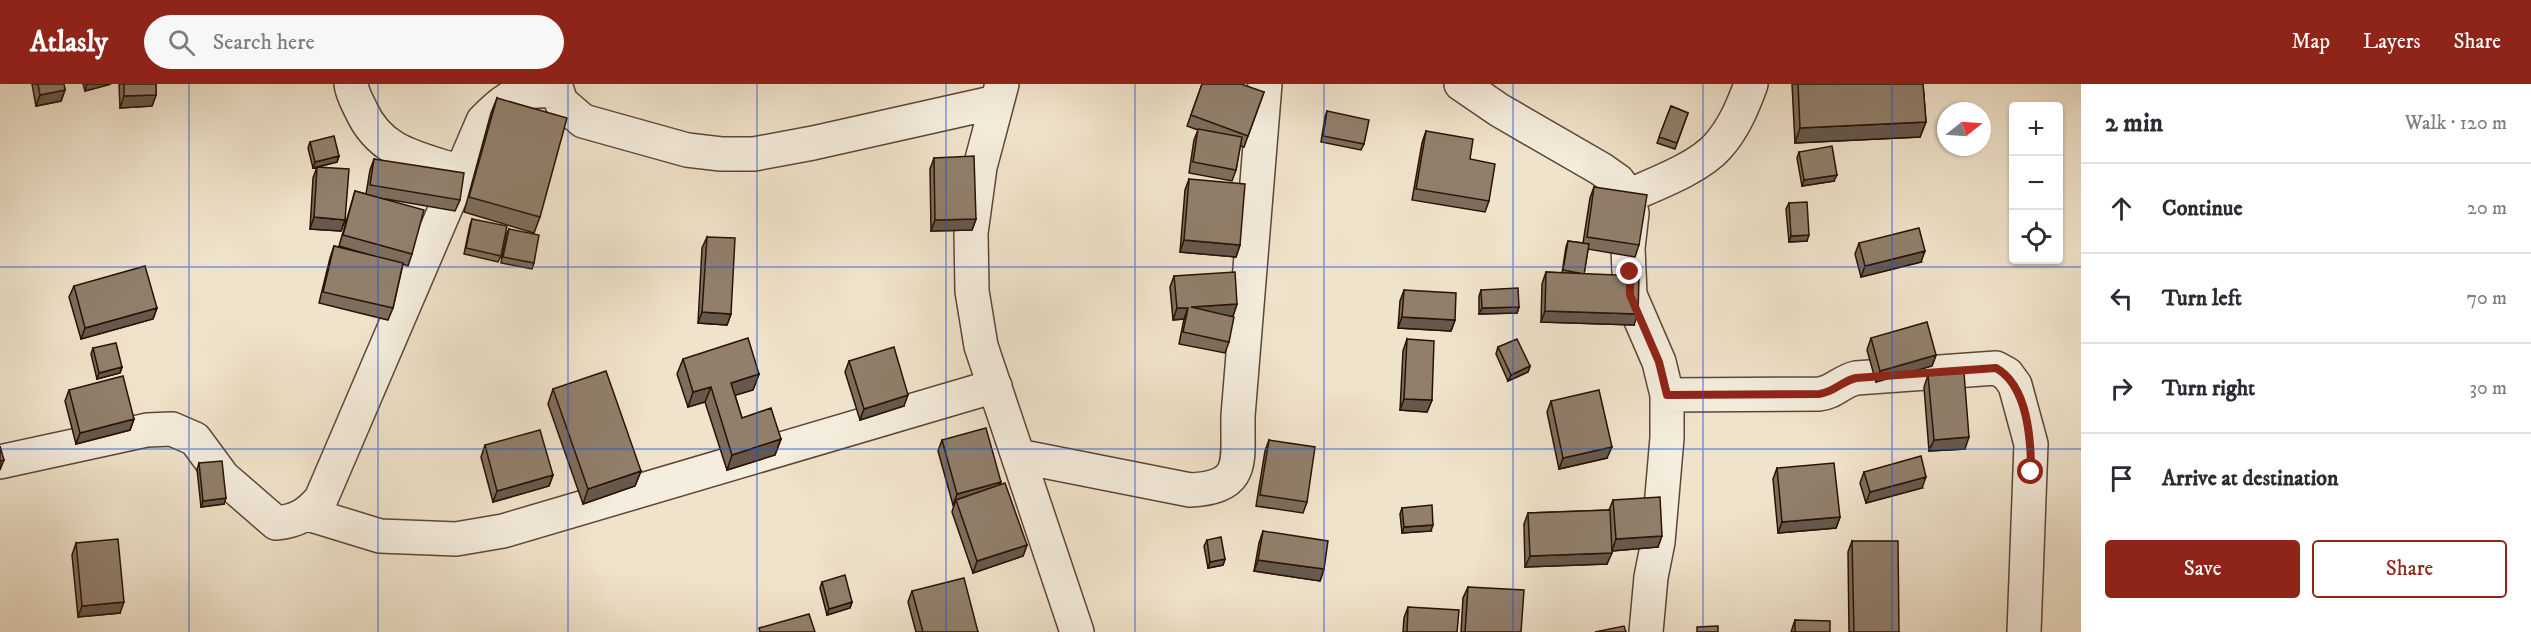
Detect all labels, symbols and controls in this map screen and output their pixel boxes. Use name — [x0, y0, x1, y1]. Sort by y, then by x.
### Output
search box — [144, 15, 564, 69]
text: Atlasly — [30, 25, 108, 60]
icon: search — [165, 26, 198, 59]
text: Search here — [213, 29, 315, 56]
text: Map — [2291, 29, 2330, 55]
text: Layers — [2363, 29, 2421, 55]
text: Share — [2454, 29, 2501, 55]
north arrow — [1937, 102, 1991, 156]
map controls — [2009, 102, 2063, 264]
button: + — [2009, 102, 2063, 156]
text: 2 min — [2105, 107, 2163, 140]
text: Walk · 120 m — [2405, 111, 2507, 136]
button: − — [2009, 156, 2063, 210]
icon: ahead — [2105, 192, 2138, 225]
text: Continue — [2162, 195, 2243, 222]
text: 20 m — [2467, 196, 2507, 221]
button: locate — [2009, 210, 2063, 264]
route end — [1616, 258, 1642, 284]
icon: left — [2105, 282, 2138, 315]
text: Turn left — [2162, 285, 2242, 312]
text: 70 m — [2466, 286, 2507, 311]
icon: right — [2105, 372, 2138, 405]
text: Turn right — [2162, 375, 2255, 402]
text: 30 m — [2469, 376, 2507, 401]
route start — [2017, 458, 2043, 484]
icon: arrive — [2105, 462, 2138, 495]
text: Arrive at destination — [2162, 465, 2339, 492]
button: Save — [2105, 540, 2300, 598]
button: Share — [2312, 540, 2507, 598]

